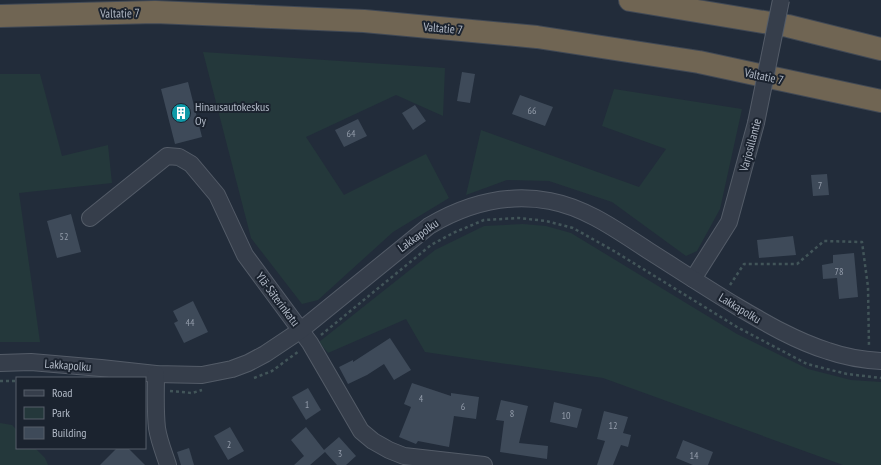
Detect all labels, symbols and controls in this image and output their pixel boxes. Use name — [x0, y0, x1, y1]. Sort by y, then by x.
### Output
street label: Valtatie 7 — [99, 5, 140, 21]
street label: Valtatie 7 — [422, 19, 463, 37]
street label: Valtatie 7 — [742, 64, 785, 87]
place label: Hinausautokeskus Oy — [195, 99, 269, 128]
building icon: Hinausautokeskus Oy — [170, 102, 192, 124]
house number: 66 — [528, 104, 537, 117]
street label: Varjosillantie — [735, 117, 764, 174]
house number: 64 — [347, 127, 356, 140]
house number: 7 — [818, 179, 822, 192]
street label: Lakkapolku — [395, 215, 441, 255]
house number: 52 — [60, 230, 69, 243]
house number: 78 — [835, 265, 844, 278]
street label: Ylä-Säterinkatu — [253, 269, 303, 329]
street label: Lakkapolku — [716, 290, 764, 326]
house number: 44 — [186, 316, 195, 329]
street label: Lakkapolku — [44, 356, 92, 374]
legend — [16, 377, 146, 449]
text: Road — [52, 385, 72, 400]
house number: 4 — [419, 392, 424, 405]
house number: 1 — [305, 398, 309, 411]
house number: 6 — [461, 400, 466, 413]
text: Park — [52, 405, 70, 420]
house number: 8 — [510, 407, 514, 420]
house number: 10 — [562, 409, 571, 422]
house number: 12 — [609, 419, 618, 432]
text: Building — [52, 425, 87, 440]
house number: 2 — [227, 438, 231, 451]
house number: 3 — [338, 447, 342, 460]
house number: 14 — [690, 449, 699, 462]

